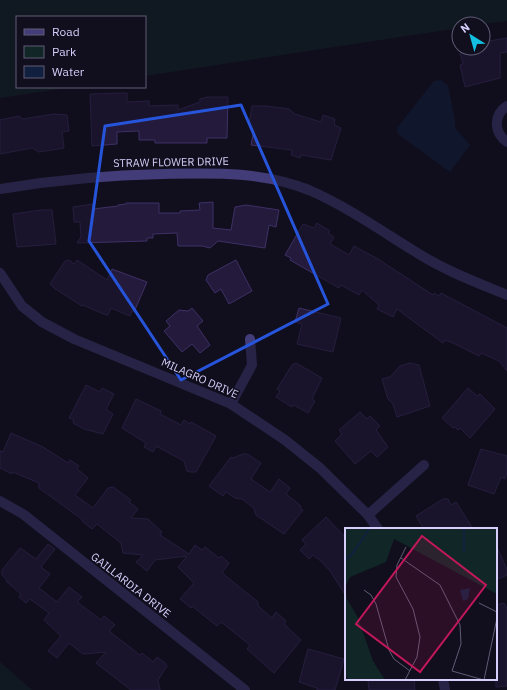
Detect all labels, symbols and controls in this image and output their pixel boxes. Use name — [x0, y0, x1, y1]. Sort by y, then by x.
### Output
legend — [16, 16, 146, 88]
north arrow — [451, 16, 491, 56]
text: N — [458, 20, 472, 36]
text: Road — [52, 24, 80, 39]
text: Park — [52, 44, 77, 59]
text: Water — [52, 64, 85, 79]
street label: STRAW FLOWER DRIVE — [113, 154, 229, 170]
street label: MILAGRO DRIVE — [159, 355, 241, 401]
inset map — [345, 528, 497, 680]
street label: GAILLARDIA DRIVE — [88, 549, 174, 621]

